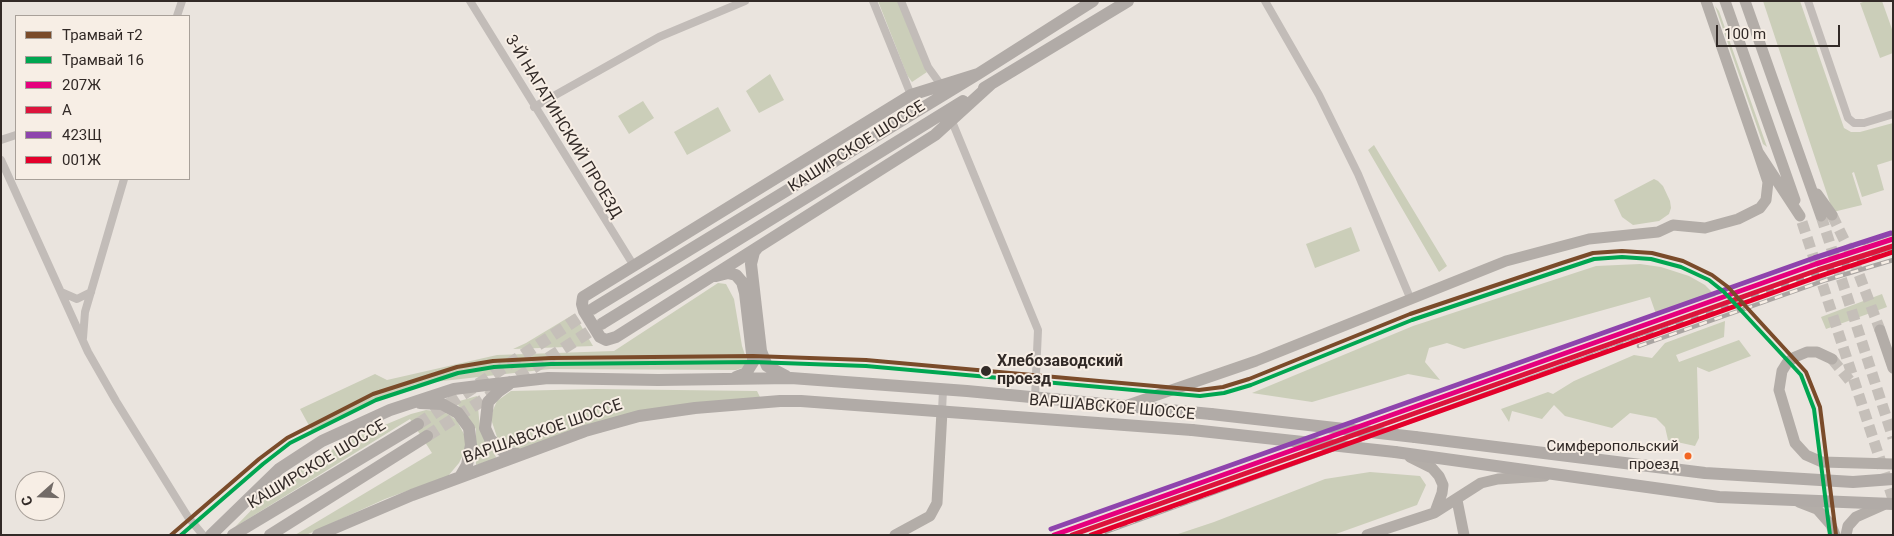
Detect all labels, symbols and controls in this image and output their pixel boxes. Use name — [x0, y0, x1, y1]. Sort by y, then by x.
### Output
legend — [15, 15, 190, 180]
scale bar — [1719, 15, 1843, 47]
text: 100 m — [1724, 25, 1766, 43]
text: Трамвай т2 — [62, 26, 143, 44]
street label: 3-Й НАГАТИНСКИЙ ПРОЕЗД — [501, 32, 625, 222]
text: Трамвай 16 — [62, 51, 144, 69]
text: 207Ж — [62, 76, 101, 94]
street label: КАШИРСКОЕ ШОССЕ — [785, 97, 929, 197]
text: A — [62, 101, 72, 119]
text: 423Щ — [62, 126, 102, 144]
text: 001Ж — [62, 151, 101, 169]
place label: Хлебозаводский проезд — [997, 352, 1123, 390]
marker: Хлебозаводский проезд — [979, 364, 993, 378]
street label: ВАРШАВСКОЕ ШОССЕ — [1028, 391, 1196, 425]
street label: ВАРШАВСКОЕ ШОССЕ — [461, 396, 625, 468]
street label: КАШИРСКОЕ ШОССЕ — [244, 416, 390, 514]
place label: Симферопольский проезд — [1546, 438, 1679, 473]
marker: Симферопольский проезд — [1683, 451, 1693, 461]
north arrow — [15, 471, 65, 521]
text: С — [18, 494, 36, 508]

